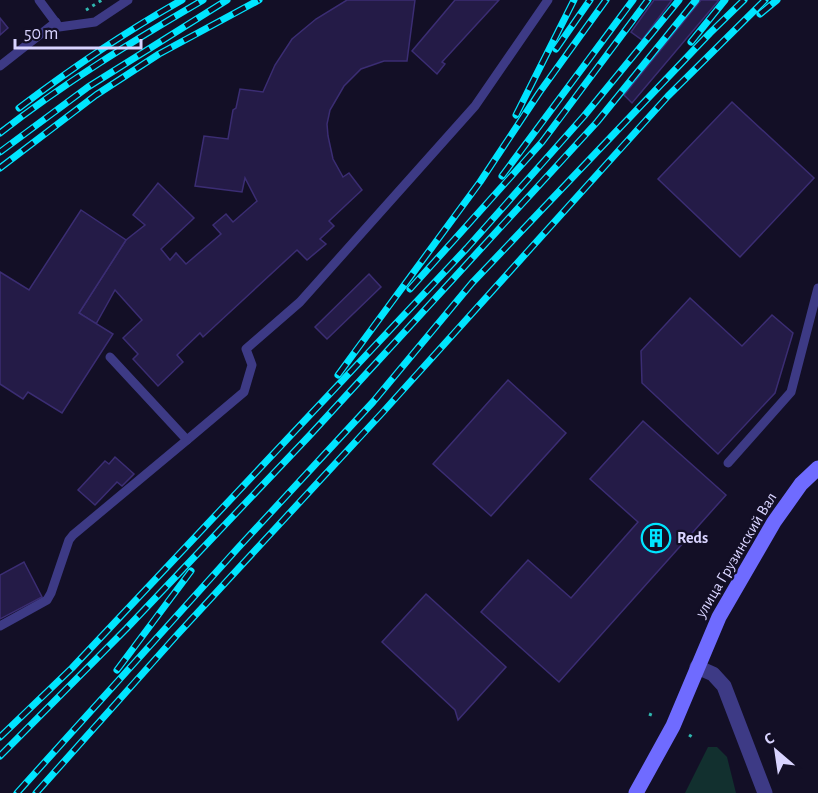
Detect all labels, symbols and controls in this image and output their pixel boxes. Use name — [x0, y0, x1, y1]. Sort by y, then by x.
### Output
scale bar — [15, 12, 141, 50]
text: 50 m — [24, 25, 58, 43]
street label: улица Грузинский Вал — [692, 490, 780, 622]
building icon: Reds — [640, 522, 672, 554]
place label: Reds — [677, 530, 708, 546]
north arrow — [746, 721, 806, 781]
text: С — [761, 730, 777, 748]

